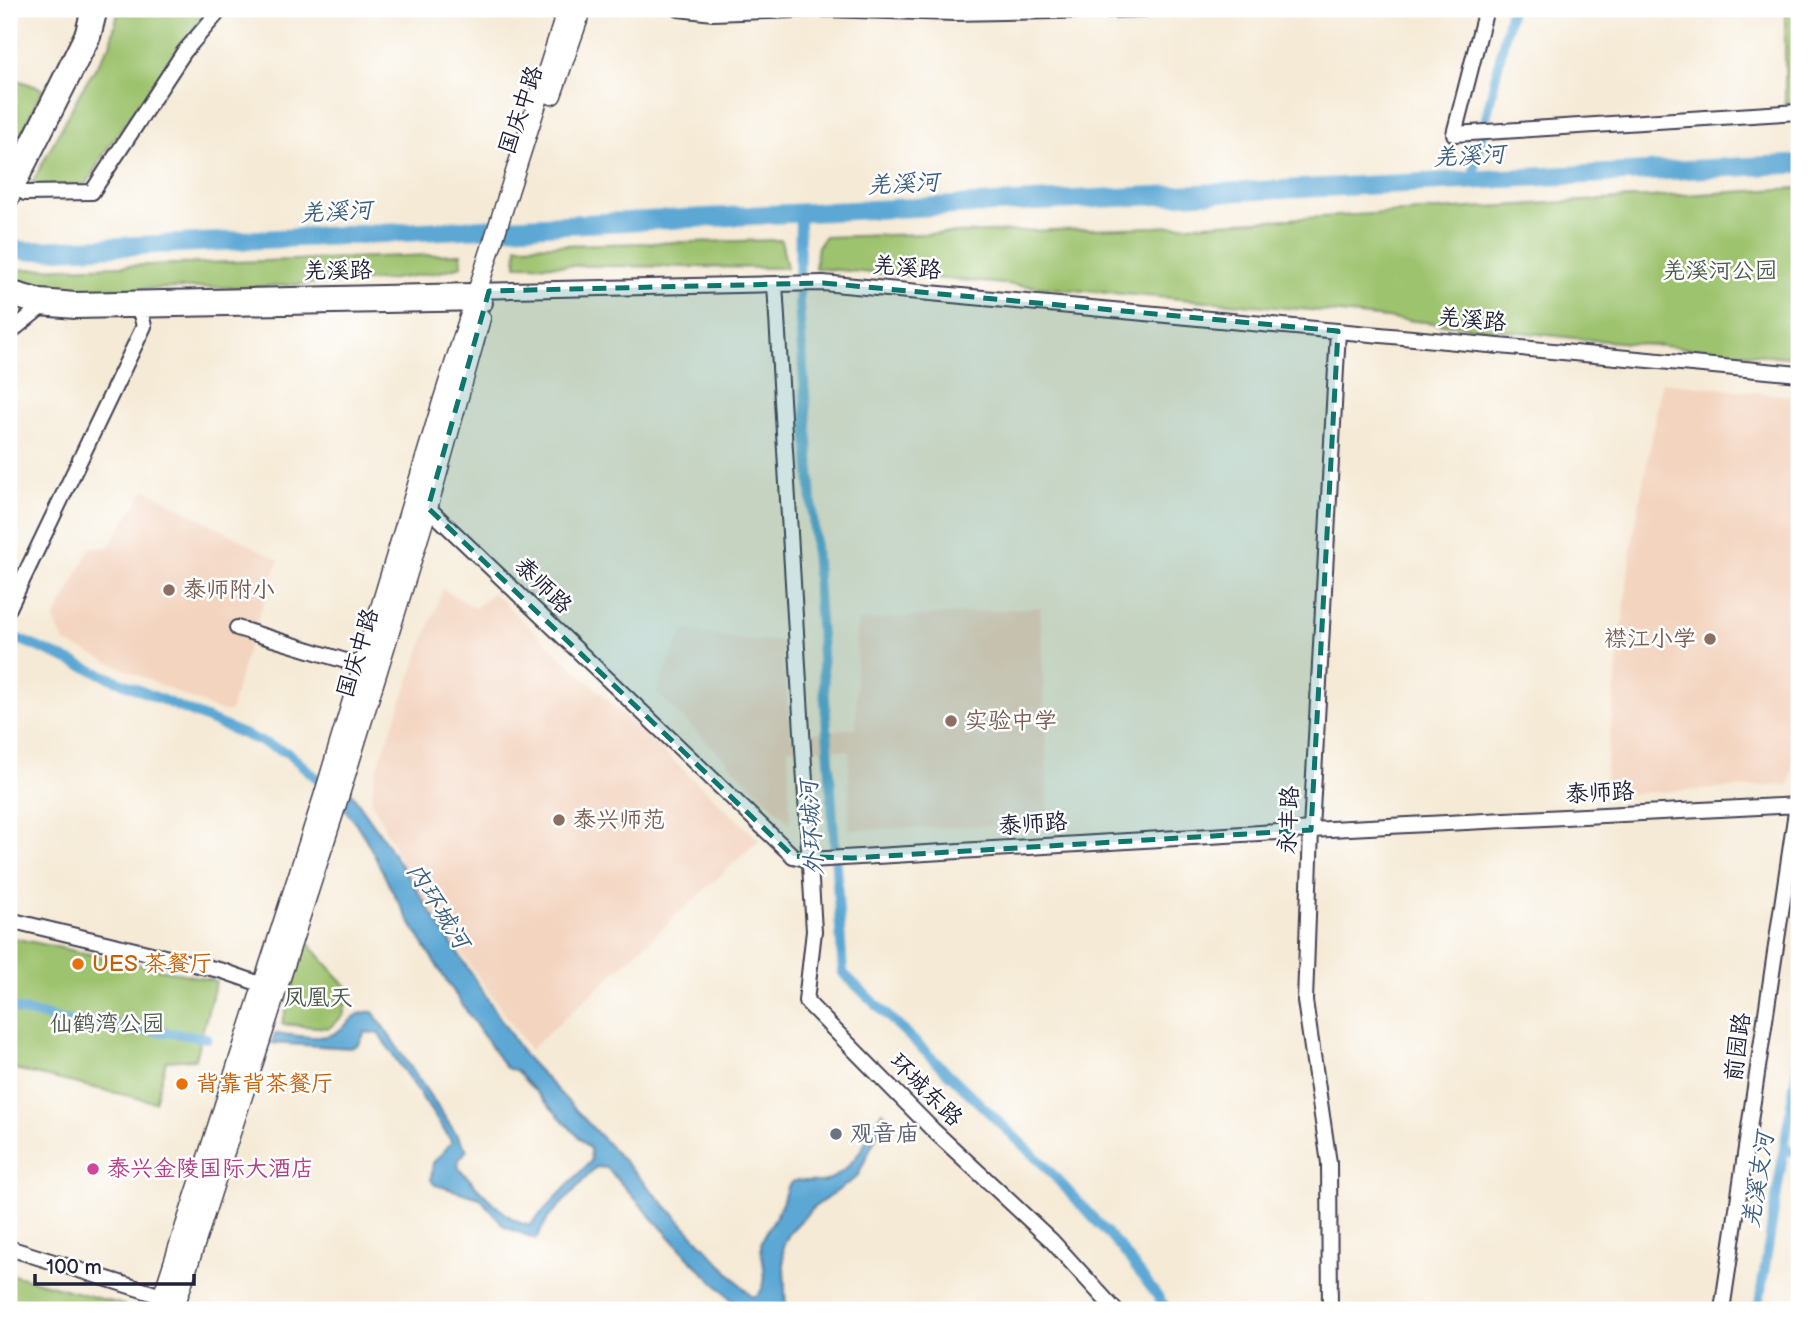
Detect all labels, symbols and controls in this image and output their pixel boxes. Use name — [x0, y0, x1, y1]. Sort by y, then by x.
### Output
street label: 国庆中路 — [493, 62, 549, 158]
water label: 羌溪河 — [1432, 139, 1510, 172]
water label: 羌溪河 — [866, 167, 944, 200]
water label: 羌溪河 — [299, 195, 377, 228]
street label: 羌溪路 — [871, 251, 943, 285]
street label: 羌溪路 — [303, 256, 373, 286]
park label: 羌溪河公园 — [1663, 257, 1778, 285]
street label: 羌溪路 — [1436, 303, 1508, 337]
street label: 泰师路 — [508, 552, 578, 620]
place label: 泰师附小 — [183, 576, 275, 604]
marker: 泰师附小 — [161, 582, 177, 598]
street label: 国庆中路 — [331, 605, 385, 701]
place label: 襟江小学 — [1604, 625, 1696, 653]
marker: 襟江小学 — [1702, 631, 1718, 647]
place label: 实验中学 — [965, 707, 1057, 735]
marker: 实验中学 — [943, 713, 959, 729]
water label: 外环城河 — [794, 775, 830, 877]
street label: 泰师路 — [1565, 777, 1635, 809]
street label: 永丰路 — [1273, 785, 1305, 855]
place label: 泰兴师范 — [573, 806, 665, 834]
street label: 泰师路 — [998, 808, 1068, 840]
marker: 泰兴师范 — [551, 812, 567, 828]
water label: 内环城河 — [400, 858, 478, 958]
place label: UES 茶餐厅 — [92, 950, 213, 978]
marker: UES 茶餐厅 — [70, 956, 86, 972]
park label: 凤凰天 — [284, 984, 353, 1012]
park label: 仙鹤湾公园 — [50, 1010, 165, 1038]
street label: 前园路 — [1719, 1011, 1757, 1083]
street label: 环城东路 — [884, 1048, 968, 1132]
place label: 背靠背茶餐厅 — [196, 1070, 334, 1098]
marker: 背靠背茶餐厅 — [174, 1076, 190, 1092]
place label: 观音庙 — [850, 1120, 919, 1148]
marker: 观音庙 — [828, 1126, 844, 1142]
water label: 羌溪支河 — [1736, 1126, 1780, 1230]
place label: 泰兴金陵国际大酒店 — [107, 1155, 314, 1183]
marker: 泰兴金陵国际大酒店 — [85, 1161, 101, 1177]
scale bar — [35, 1242, 194, 1286]
text: 100 m — [46, 1255, 102, 1280]

